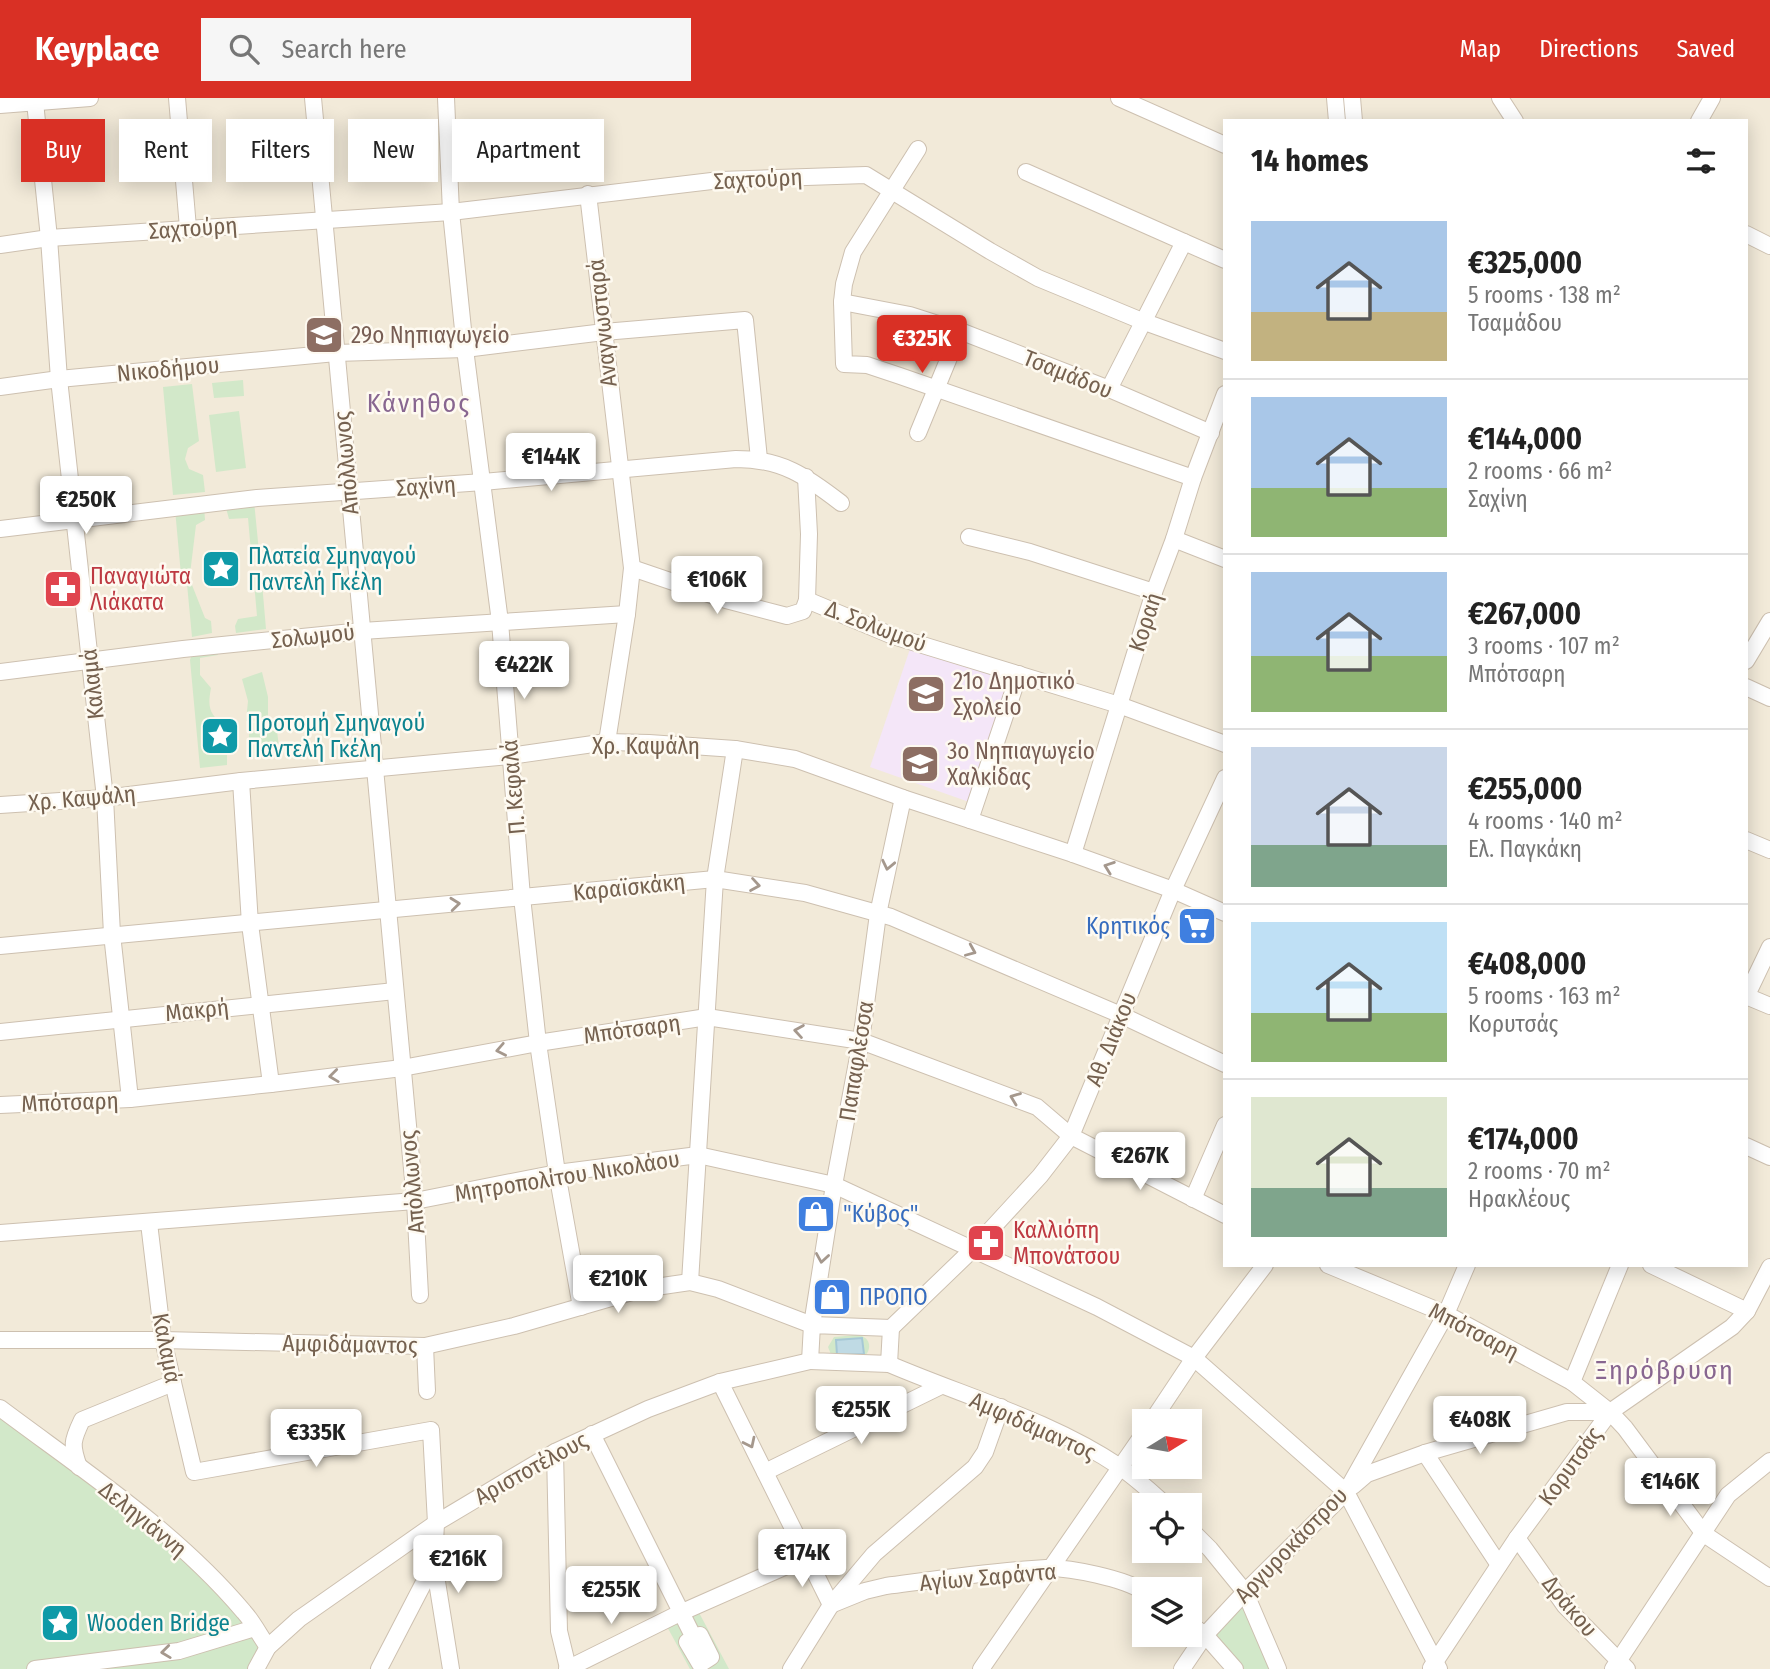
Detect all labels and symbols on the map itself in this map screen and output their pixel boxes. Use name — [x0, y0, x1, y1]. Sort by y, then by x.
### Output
street label: Σαχτούρη — [713, 163, 803, 195]
street label: Σαχτούρη — [148, 211, 238, 245]
street label: Αναγνωσταρά — [581, 258, 623, 388]
school or university icon: 29ο Νηπιαγωγείο — [303, 314, 345, 356]
pin: €325K — [873, 316, 971, 375]
place label: 29ο Νηπιαγωγείο — [351, 321, 510, 349]
street label: Τσαμάδου — [1019, 343, 1117, 405]
street label: Νικοδήμου — [116, 351, 220, 387]
district label: Κάνηθος — [367, 388, 471, 419]
street label: Απόλλωνος — [328, 410, 364, 516]
pin: €144K — [502, 434, 600, 493]
street label: Σαχίνη — [395, 470, 457, 502]
pin: €250K — [37, 476, 135, 536]
place label: Πλατεία Σμηναγού Παντελή Γκέλη — [248, 542, 416, 596]
place icon: Πλατεία Σμηναγού Παντελή Γκέλη — [200, 548, 242, 590]
pin: €106K — [668, 556, 766, 616]
place label: Παναγιώτα Λιάκατα — [90, 562, 191, 616]
pharmacy icon: Παναγιώτα Λιάκατα — [42, 568, 84, 610]
street label: Κοραή — [1122, 589, 1168, 655]
street label: Δ. Σολωμού — [821, 594, 931, 658]
street label: Σολωμού — [270, 618, 356, 654]
pin: €422K — [475, 642, 573, 701]
street label: Καλαμά — [74, 647, 110, 721]
place label: 21ο Δημοτικό Σχολείο — [953, 667, 1075, 721]
school or university icon: 21ο Δημοτικό Σχολείο — [905, 673, 947, 715]
place label: Προτομή Σμηναγού Παντελή Γκέλη — [247, 709, 425, 763]
place icon: Προτομή Σμηναγού Παντελή Γκέλη — [199, 715, 241, 757]
street label: Χρ. Καψάλη — [592, 732, 700, 760]
place label: 3ο Νηπιαγωγείο Χαλκίδας — [947, 737, 1095, 791]
street label: Π. Κεφαλά — [495, 738, 531, 836]
school or university icon: 3ο Νηπιαγωγείο Χαλκίδας — [899, 743, 941, 785]
street label: Χρ. Καψάλη — [27, 779, 137, 817]
one-way arrow — [882, 859, 897, 871]
one-way arrow — [1104, 861, 1116, 875]
street label: Καραϊσκάκη — [571, 867, 687, 907]
one-way arrow — [749, 877, 761, 892]
one-way arrow — [450, 897, 461, 912]
supermarket icon: Κρητικός — [1176, 905, 1218, 947]
place label: Κρητικός — [1086, 912, 1170, 940]
one-way arrow — [964, 943, 976, 957]
street label: Αθ. Διάκου — [1079, 988, 1143, 1090]
street label: Μακρή — [164, 993, 230, 1027]
street label: Παπαφλέσσα — [833, 999, 879, 1123]
street label: Μπότσαρη — [582, 1008, 682, 1050]
one-way arrow — [793, 1024, 805, 1039]
one-way arrow — [496, 1041, 508, 1056]
one-way arrow — [329, 1069, 340, 1084]
street label: Μπότσαρη — [21, 1086, 119, 1118]
one-way arrow — [1010, 1093, 1022, 1107]
street label: Απόλλωνος — [394, 1129, 430, 1235]
pin: €267K — [1091, 1132, 1189, 1192]
street label: Μητροπολίτου Νικολάου — [452, 1144, 682, 1208]
shop icon: "Κύβος" — [795, 1193, 837, 1235]
place label: "Κύβος" — [843, 1200, 918, 1228]
place label: Καλλιόπη Μπονάτσου — [1013, 1216, 1120, 1270]
pharmacy icon: Καλλιόπη Μπονάτσου — [965, 1222, 1007, 1264]
one-way arrow — [815, 1252, 830, 1264]
pin: €210K — [569, 1256, 667, 1315]
shop icon: ΠΡΟΠΟ — [811, 1276, 853, 1318]
place label: ΠΡΟΠΟ — [859, 1283, 928, 1311]
street label: Μπότσαρη — [1424, 1296, 1524, 1366]
street label: Καλαμά — [146, 1310, 188, 1386]
street label: Αμφιδάμαντος — [282, 1329, 418, 1359]
district label: Ξηρόβρυση — [1595, 1355, 1735, 1386]
pin: €255K — [812, 1386, 910, 1446]
street label: Αμφιδάμαντος — [966, 1386, 1101, 1466]
pin: €408K — [1431, 1396, 1529, 1456]
north arrow — [1132, 1409, 1202, 1479]
pin: €335K — [267, 1410, 365, 1469]
street label: Κορυτσάς — [1532, 1421, 1608, 1511]
street label: Αριστοτέλους — [470, 1425, 593, 1511]
one-way arrow — [742, 1436, 756, 1448]
pin: €146K — [1621, 1458, 1719, 1518]
street label: Δεληγιάννη — [93, 1475, 193, 1563]
street label: Αργυροκάστρου — [1229, 1481, 1353, 1609]
pin: €174K — [753, 1530, 851, 1589]
pin: €216K — [409, 1536, 507, 1595]
street label: Αγίων Σαράντα — [918, 1557, 1058, 1597]
pin: €255K — [562, 1566, 660, 1626]
street label: Δράκου — [1536, 1570, 1604, 1642]
place icon: Wooden Bridge — [39, 1602, 81, 1644]
place label: Wooden Bridge — [87, 1609, 230, 1637]
one-way arrow — [160, 1645, 171, 1660]

